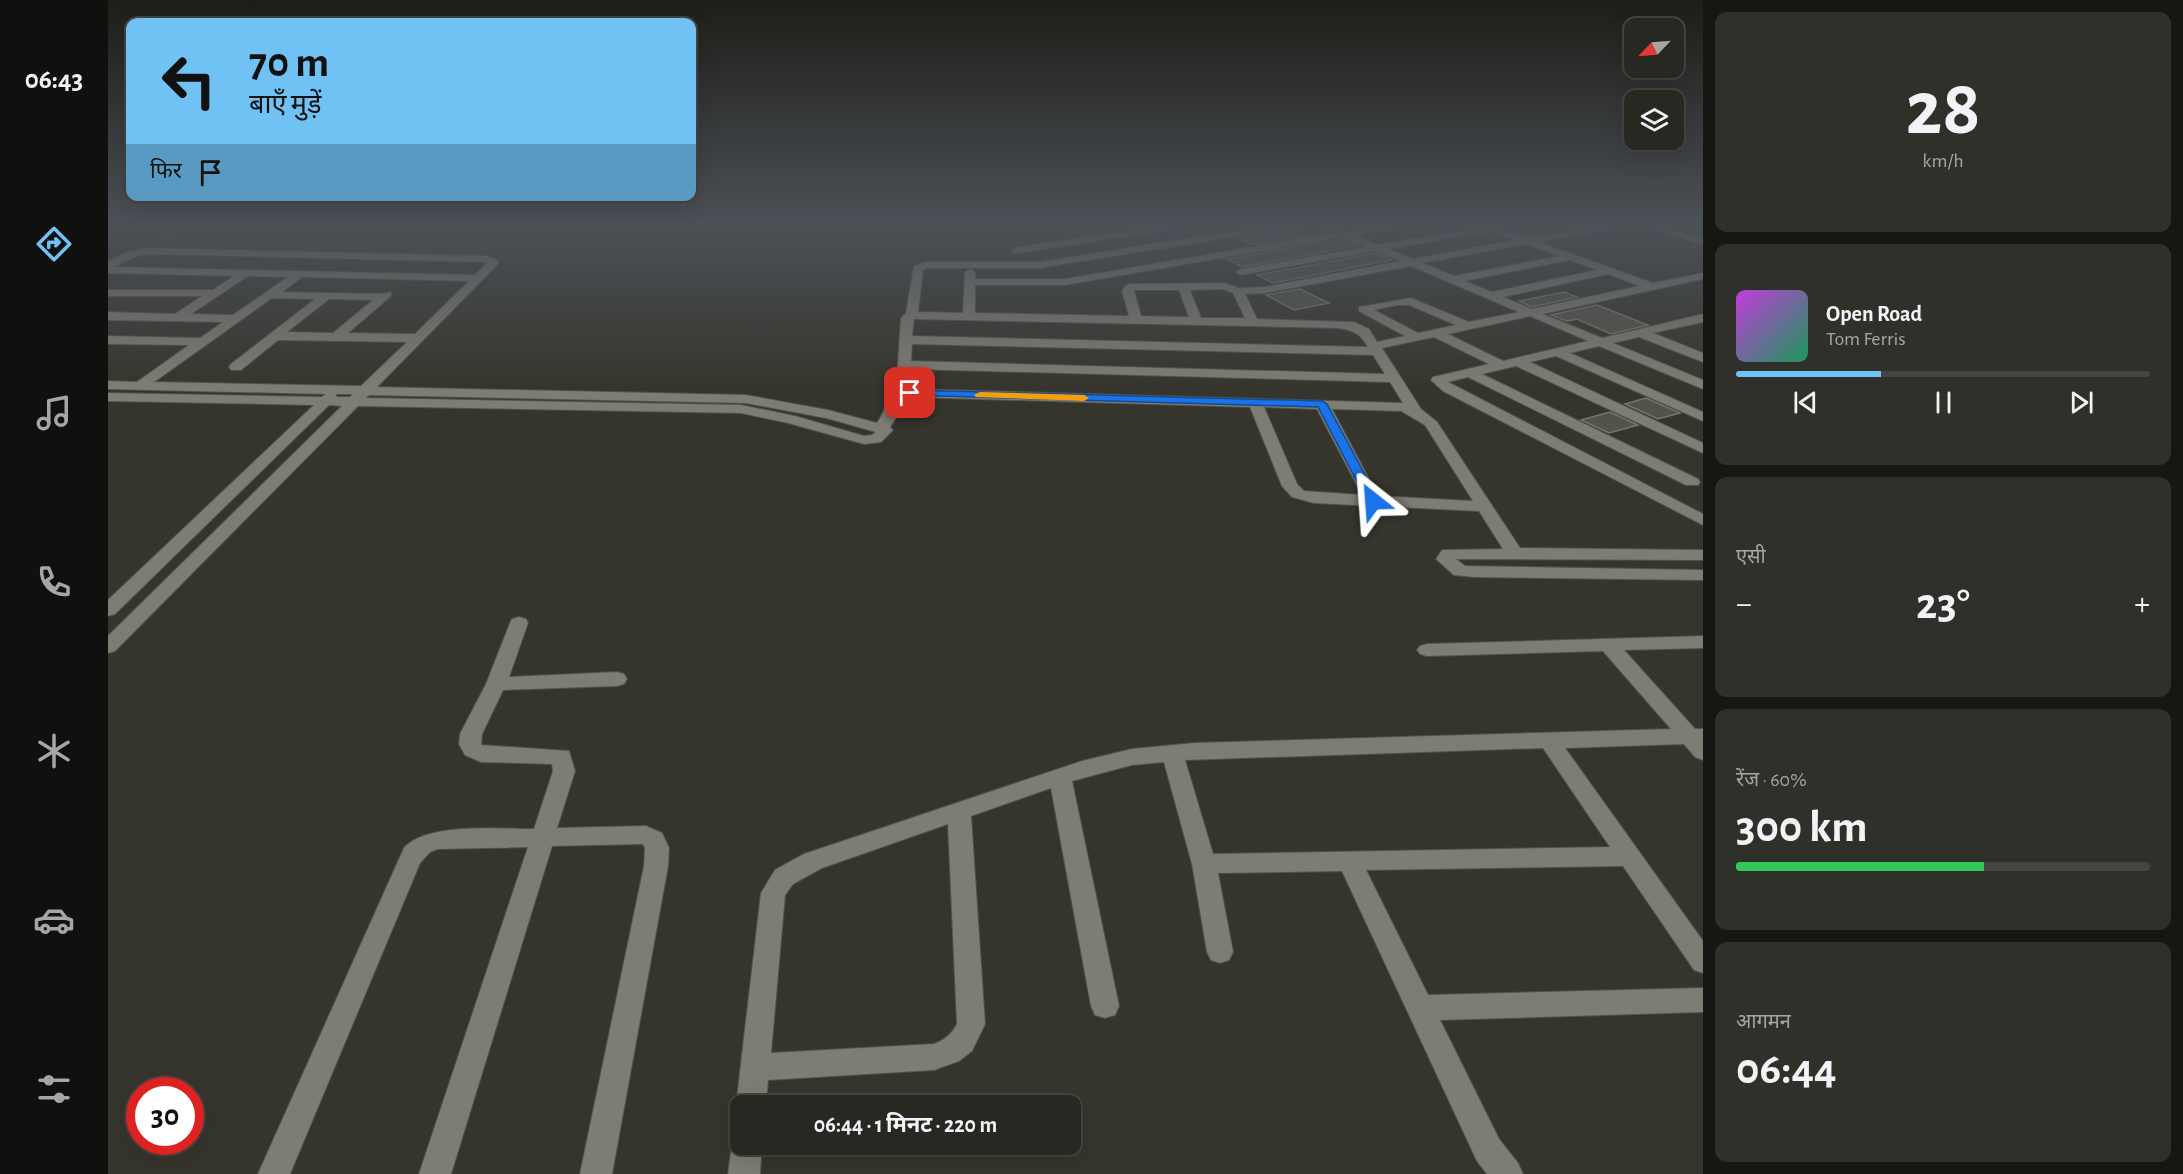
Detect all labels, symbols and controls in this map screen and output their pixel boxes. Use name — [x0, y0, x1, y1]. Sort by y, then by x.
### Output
north arrow — [1624, 18, 1684, 78]
map controls — [1624, 18, 1684, 150]
icon: left — [150, 42, 228, 120]
text: 70 m — [249, 42, 329, 84]
text: 06:43 — [25, 66, 83, 93]
text: 28 — [1905, 71, 1981, 149]
button: layers — [1624, 90, 1684, 150]
text: बाएँ मुड़ें — [249, 91, 321, 118]
text: km/h — [1922, 151, 1964, 171]
icon: arrive — [194, 156, 227, 189]
text: फिर — [150, 160, 182, 182]
icon: directions — [33, 223, 75, 265]
text: Open Road — [1826, 303, 1922, 325]
text: Tom Ferris — [1826, 329, 1906, 349]
pin — [884, 367, 935, 418]
icon: arrive — [893, 376, 926, 409]
icon: previous — [1789, 386, 1822, 419]
icon: pause — [1927, 386, 1960, 419]
icon: next — [2065, 386, 2098, 419]
icon: music — [33, 392, 75, 434]
position arrow — [1341, 469, 1405, 533]
text: एसी — [1736, 547, 1766, 567]
icon: phone — [33, 561, 75, 603]
text: 23° — [1916, 582, 1970, 627]
text: − — [1736, 588, 1752, 621]
text: + — [2134, 588, 2150, 621]
icon: climate — [33, 730, 75, 772]
text: रेंज · 60% — [1736, 770, 1807, 790]
text: 300 km — [1736, 805, 1868, 850]
icon: car — [33, 899, 75, 941]
text: आगमन — [1736, 1012, 1791, 1032]
text: 06:44 — [1736, 1047, 1837, 1092]
icon: filters — [33, 1068, 75, 1110]
speed limit sign: 30 — [126, 1077, 204, 1155]
text: 06:44 · 1 मिनट · 220 m — [814, 1114, 997, 1136]

